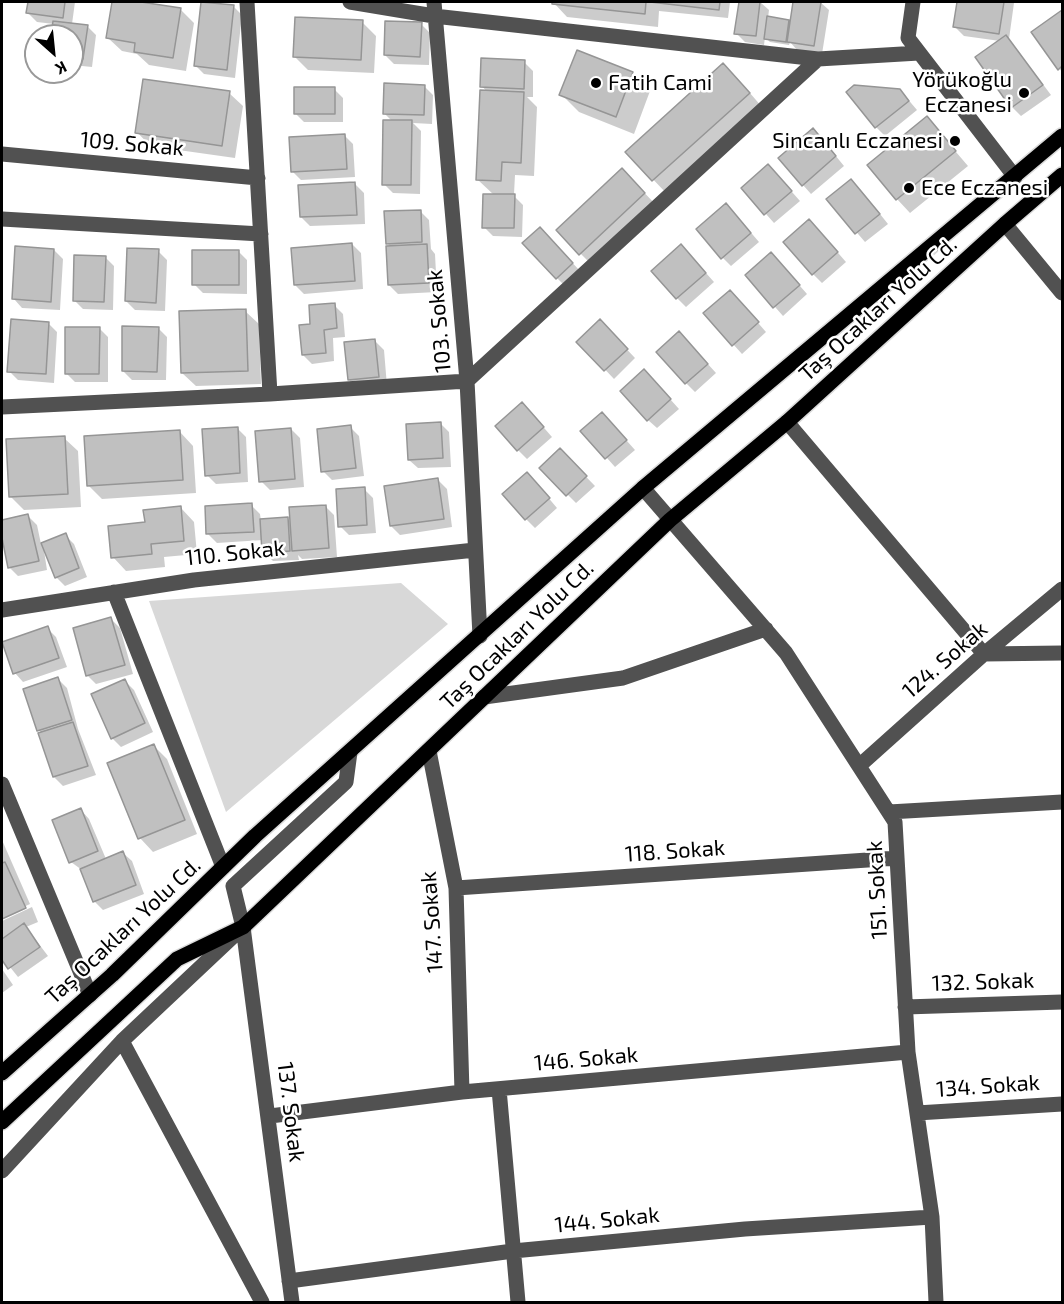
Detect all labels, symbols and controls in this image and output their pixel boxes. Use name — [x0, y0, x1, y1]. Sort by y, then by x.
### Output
north arrow — [24, 24, 84, 84]
text: K — [53, 58, 70, 79]
place label: Yörükoğlu Eczanesi — [912, 67, 1012, 118]
place label: Fatih Cami — [608, 70, 712, 96]
marker: Fatih Cami — [589, 76, 603, 90]
marker: Yörükoğlu Eczanesi — [1017, 86, 1031, 100]
street label: 109. Sokak — [79, 126, 185, 162]
place label: Sincanlı Eczanesi — [772, 128, 943, 154]
marker: Sincanlı Eczanesi — [948, 134, 962, 148]
place label: Ece Eczanesi — [921, 175, 1048, 201]
marker: Ece Eczanesi — [902, 181, 916, 195]
street label: Taş Ocakları Yolu Cd. — [794, 231, 962, 387]
street label: 103. Sokak — [421, 268, 457, 374]
street label: 110. Sokak — [184, 535, 286, 571]
street label: Taş Ocakları Yolu Cd. — [435, 555, 599, 715]
street label: 124. Sokak — [897, 616, 993, 704]
street label: 118. Sokak — [624, 834, 726, 868]
street label: 151. Sokak — [861, 840, 893, 940]
street label: Taş Ocakları Yolu Cd. — [40, 852, 206, 1010]
street label: 147. Sokak — [415, 870, 449, 974]
street label: 132. Sokak — [931, 967, 1035, 997]
street label: 146. Sokak — [533, 1041, 639, 1077]
street label: 137. Sokak — [272, 1061, 310, 1163]
street label: 134. Sokak — [935, 1069, 1041, 1103]
street label: 144. Sokak — [553, 1201, 661, 1239]

